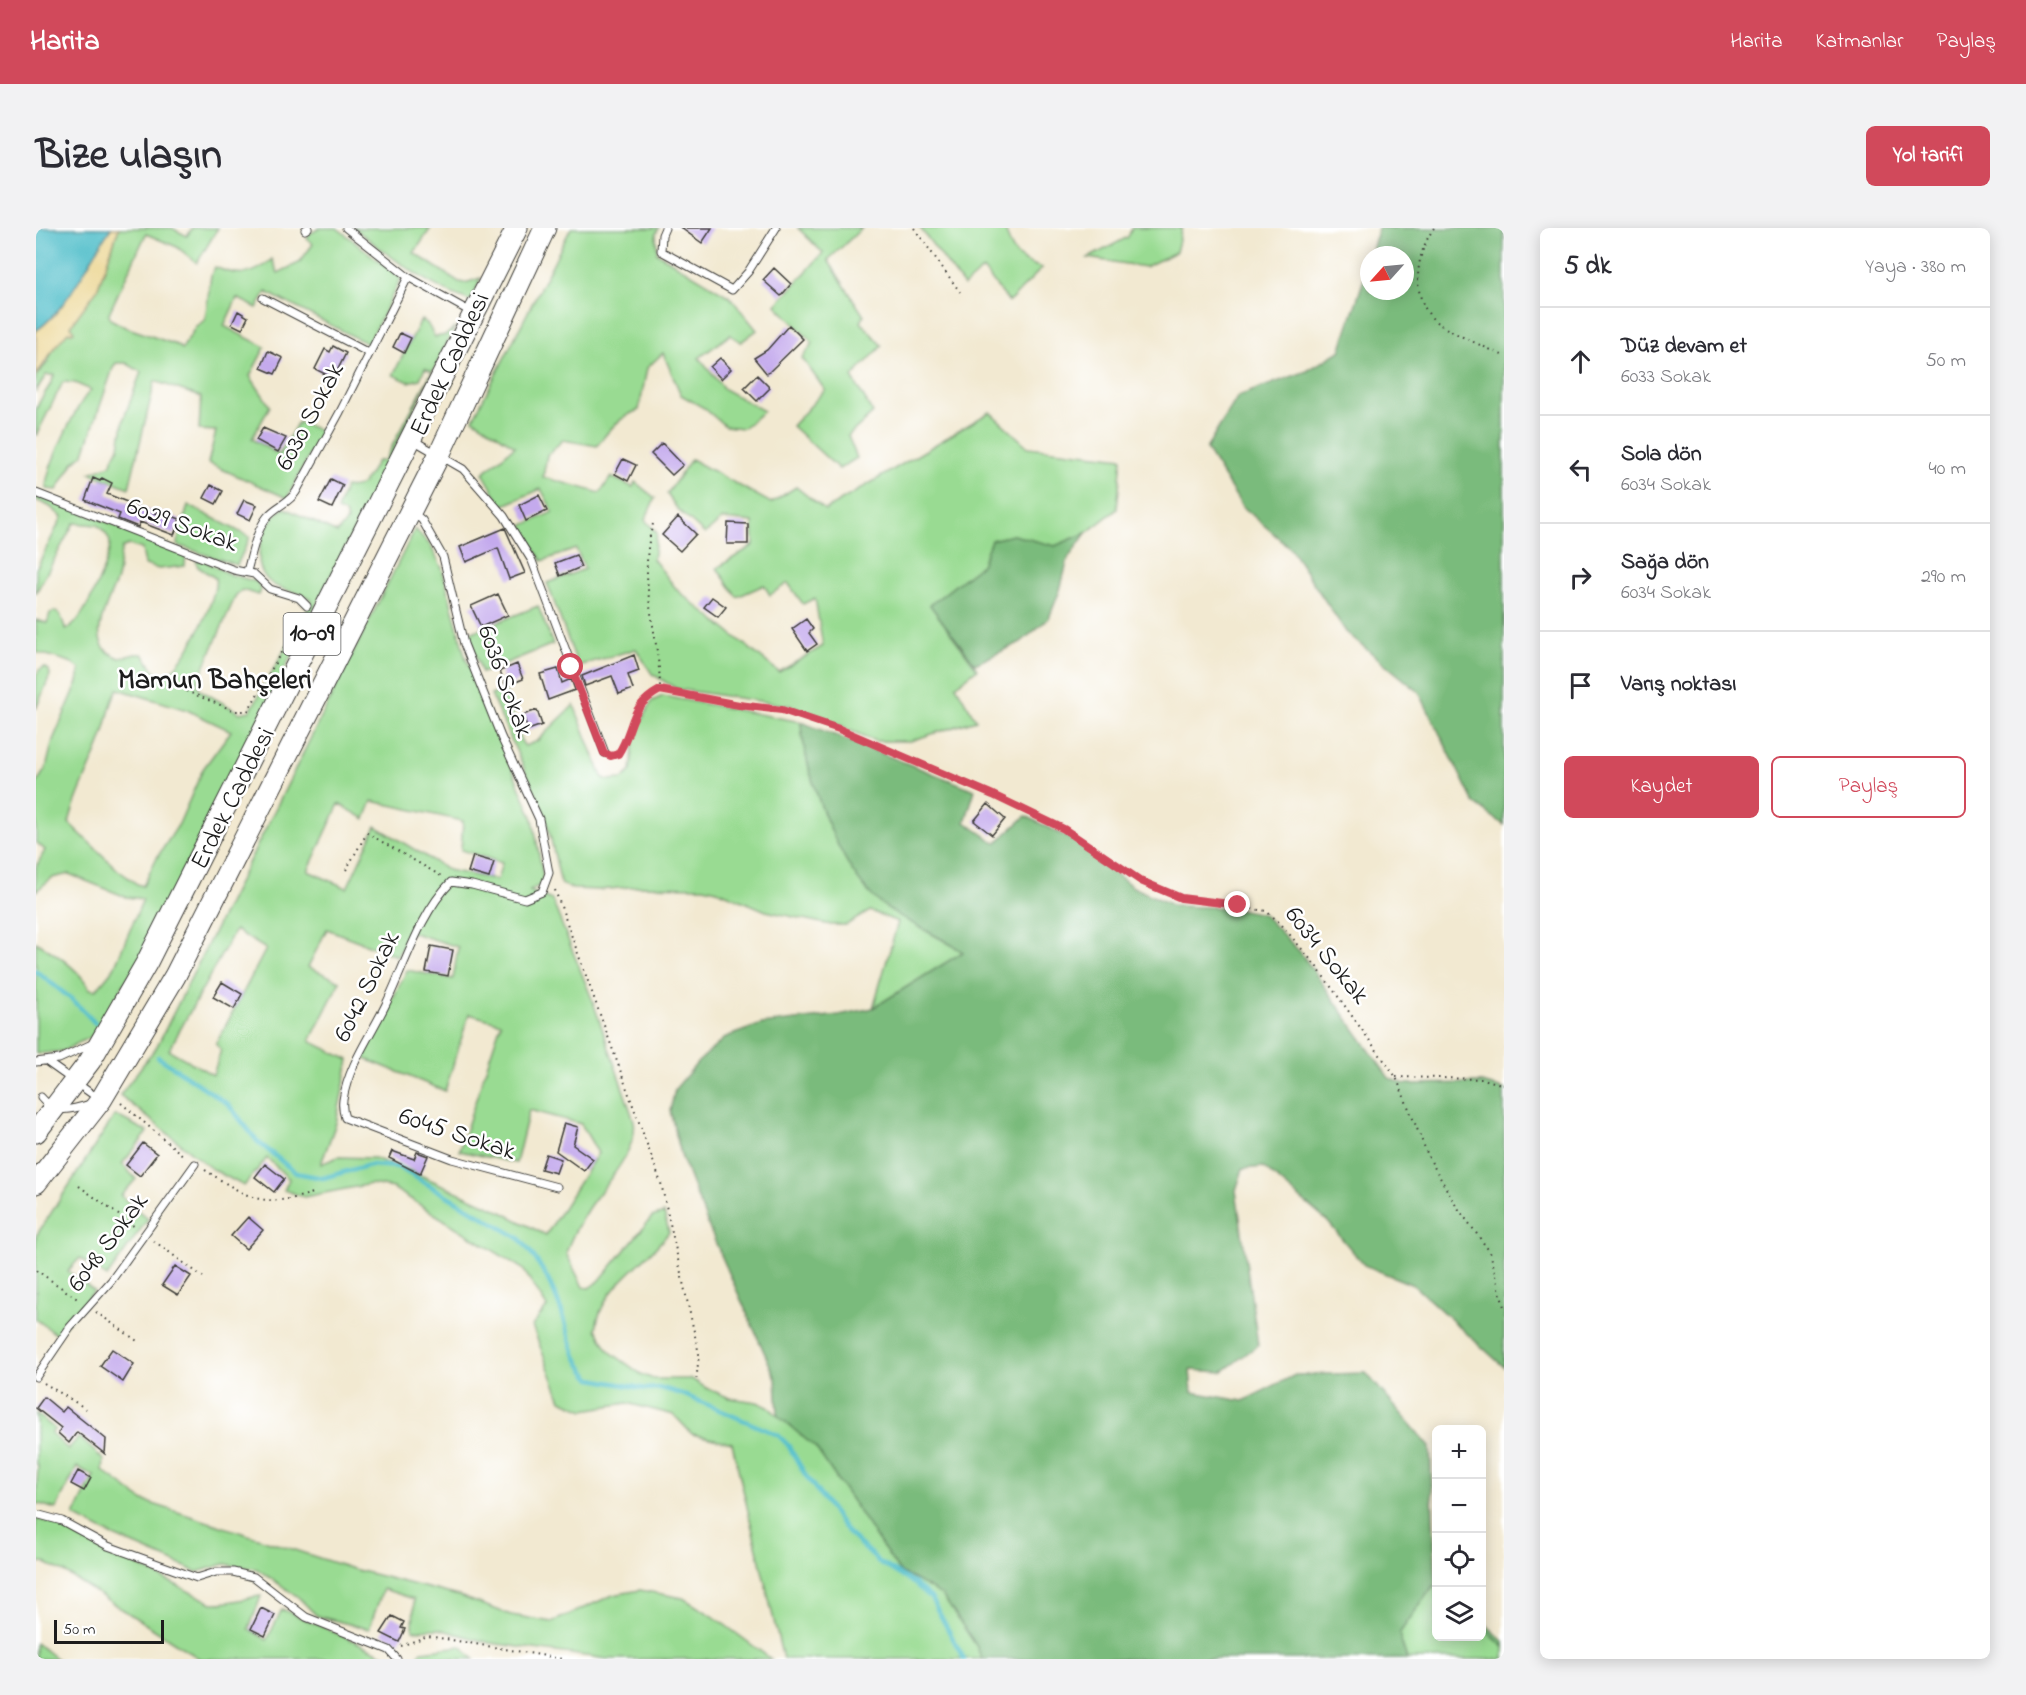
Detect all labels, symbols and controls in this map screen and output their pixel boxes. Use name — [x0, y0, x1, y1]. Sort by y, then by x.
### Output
text: Harita — [30, 22, 100, 63]
text: Harita — [1730, 27, 1783, 57]
text: Katmanlar — [1816, 27, 1904, 57]
text: Paylaş — [1937, 27, 1996, 57]
text: Bize ulaşın — [36, 126, 222, 187]
button: Yol tarifi — [1866, 126, 1990, 186]
north arrow — [1360, 246, 1414, 300]
text: 5 dk — [1564, 248, 1611, 286]
text: Yaya · 380 m — [1865, 253, 1966, 282]
street label: Erdek Caddesi — [401, 287, 501, 443]
text: Düz devam et — [1621, 331, 1747, 363]
icon: ahead — [1564, 345, 1597, 378]
text: 50 m — [1925, 347, 1966, 376]
street label: 6030 Sokak — [267, 356, 356, 478]
text: 6033 Sokak — [1621, 363, 1711, 392]
text: Sola dön — [1621, 439, 1702, 471]
icon: left — [1564, 453, 1597, 486]
text: 40 m — [1929, 455, 1966, 484]
text: 6034 Sokak — [1621, 471, 1711, 500]
street label: 6029 Sokak — [121, 488, 244, 564]
text: Sağa dön — [1621, 547, 1709, 579]
icon: right — [1564, 561, 1597, 594]
text: 290 m — [1921, 563, 1966, 592]
text: 6034 Sokak — [1621, 579, 1711, 608]
road number: 10-09 — [284, 613, 340, 655]
street label: 6036 Sokak — [466, 620, 542, 744]
route start — [557, 653, 583, 679]
district label: Mamun Bahçeleri — [118, 661, 312, 702]
icon: arrive — [1564, 669, 1597, 702]
text: Varış noktası — [1621, 669, 1736, 701]
street label: Erdek Caddesi — [182, 721, 286, 877]
button: Kaydet — [1564, 756, 1759, 818]
button: Paylaş — [1771, 756, 1966, 818]
route end — [1224, 891, 1250, 917]
street label: 6034 Sokak — [1274, 899, 1378, 1014]
street label: 6042 Sokak — [325, 925, 411, 1049]
street label: 6045 Sokak — [394, 1098, 521, 1172]
street label: 6048 Sokak — [59, 1185, 159, 1301]
map controls — [1432, 1425, 1486, 1641]
button: + — [1432, 1425, 1486, 1479]
button: − — [1432, 1479, 1486, 1533]
button: locate — [1432, 1533, 1486, 1587]
button: layers — [1432, 1587, 1486, 1641]
scale bar — [54, 1617, 164, 1644]
text: 50 m — [63, 1618, 95, 1642]

